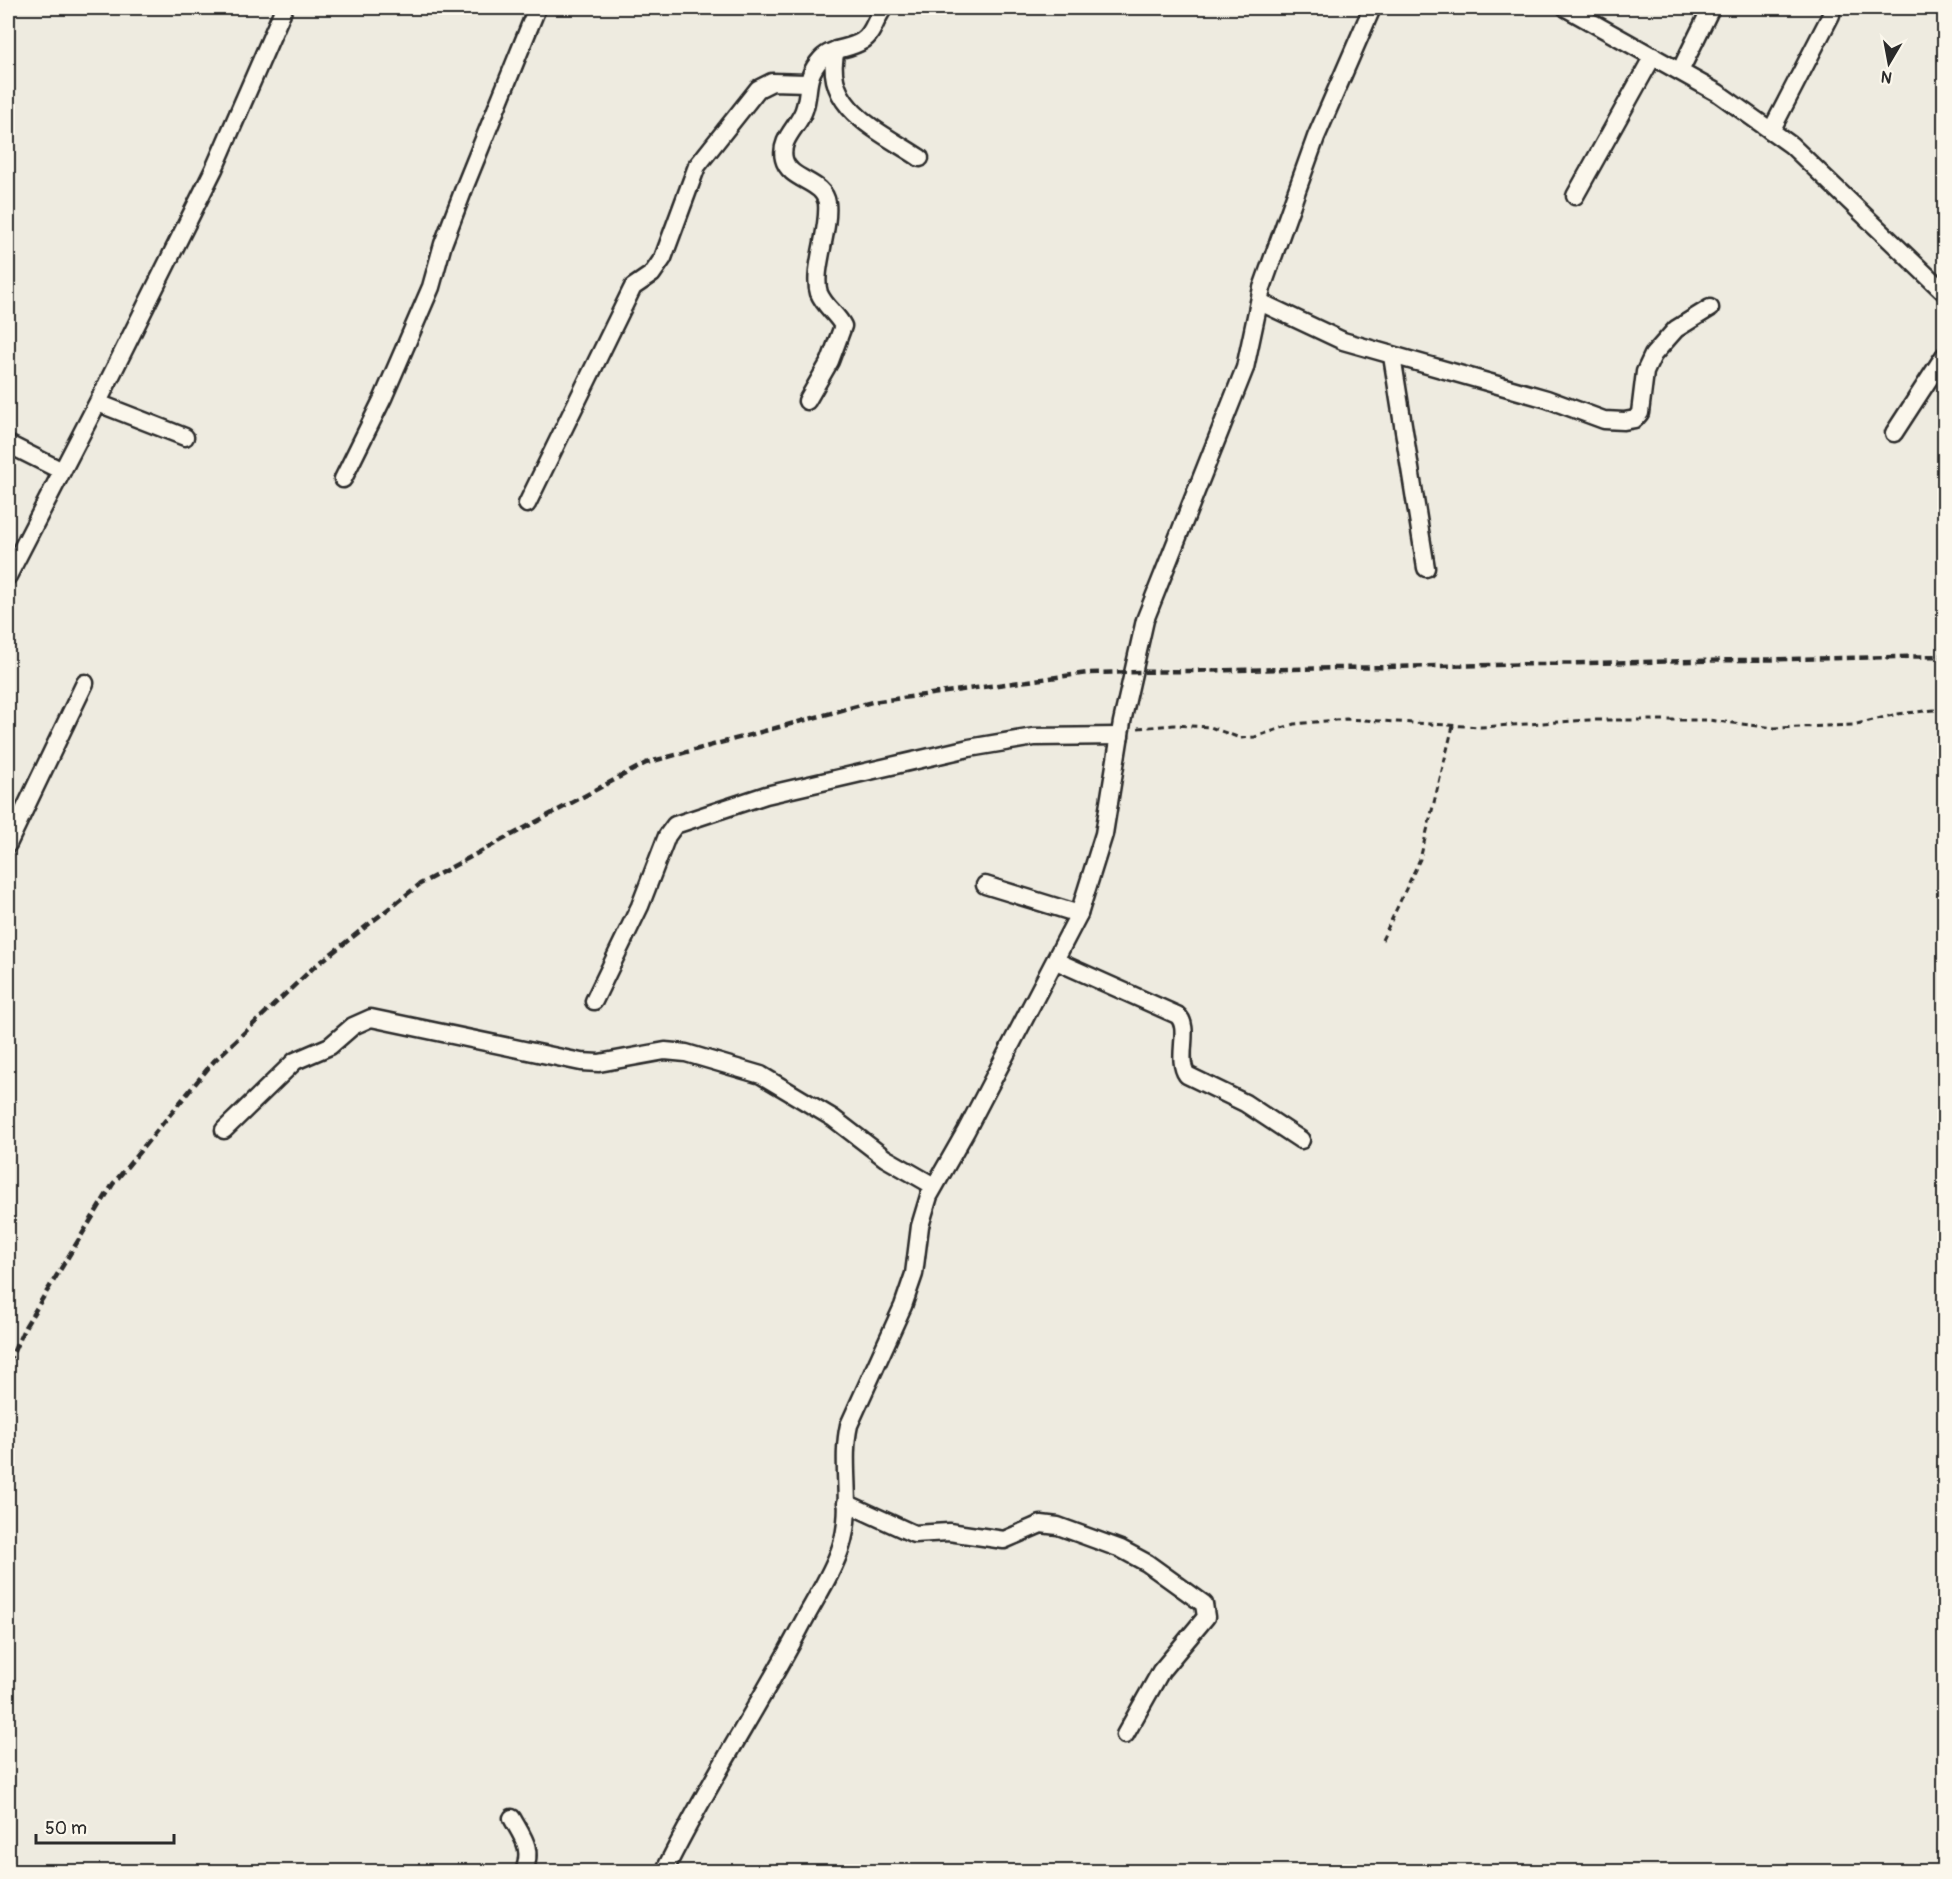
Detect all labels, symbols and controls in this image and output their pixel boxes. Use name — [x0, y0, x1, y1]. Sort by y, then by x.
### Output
north arrow — [1859, 33, 1919, 93]
text: N — [1879, 66, 1894, 88]
scale bar — [36, 1807, 174, 1845]
text: 50 m — [45, 1817, 87, 1840]

